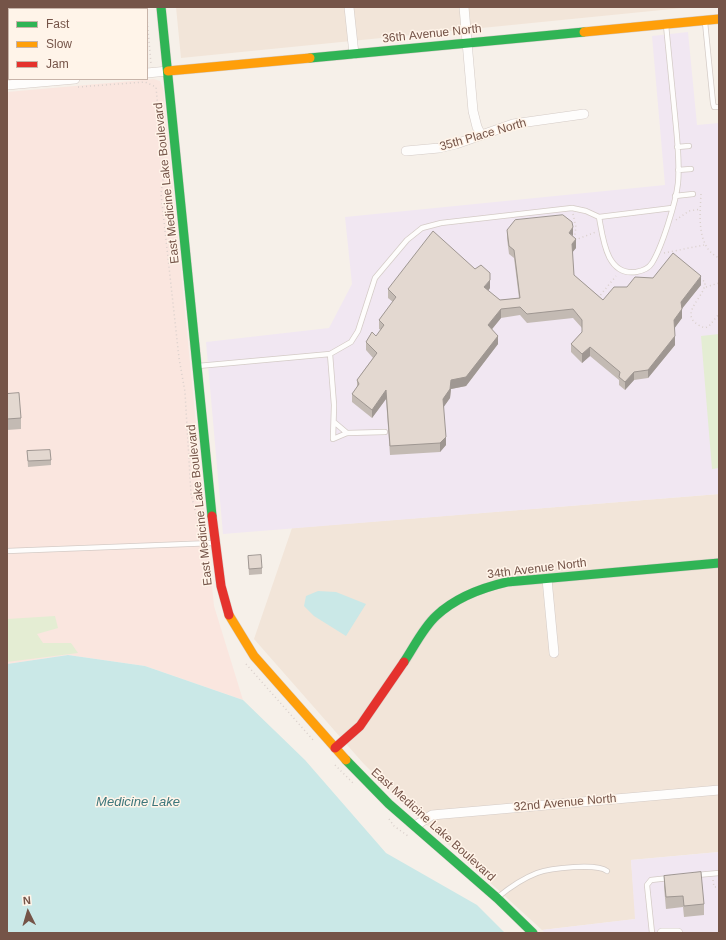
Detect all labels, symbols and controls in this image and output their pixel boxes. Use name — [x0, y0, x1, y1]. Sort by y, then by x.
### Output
legend — [8, 8, 148, 80]
text: Fast — [46, 17, 69, 31]
street label: 36th Avenue North — [382, 22, 482, 46]
text: Slow — [46, 37, 72, 51]
text: Jam — [46, 57, 69, 71]
street label: East Medicine Lake Boulevard — [151, 102, 183, 264]
street label: 35th Place North — [438, 116, 528, 154]
street label: East Medicine Lake Boulevard — [184, 424, 216, 586]
street label: 34th Avenue North — [487, 556, 587, 582]
street label: East Medicine Lake Boulevard — [368, 765, 498, 885]
street label: 32nd Avenue North — [513, 791, 617, 815]
water label: Medicine Lake — [96, 794, 180, 810]
north arrow — [8, 892, 48, 932]
text: N — [22, 894, 31, 906]

